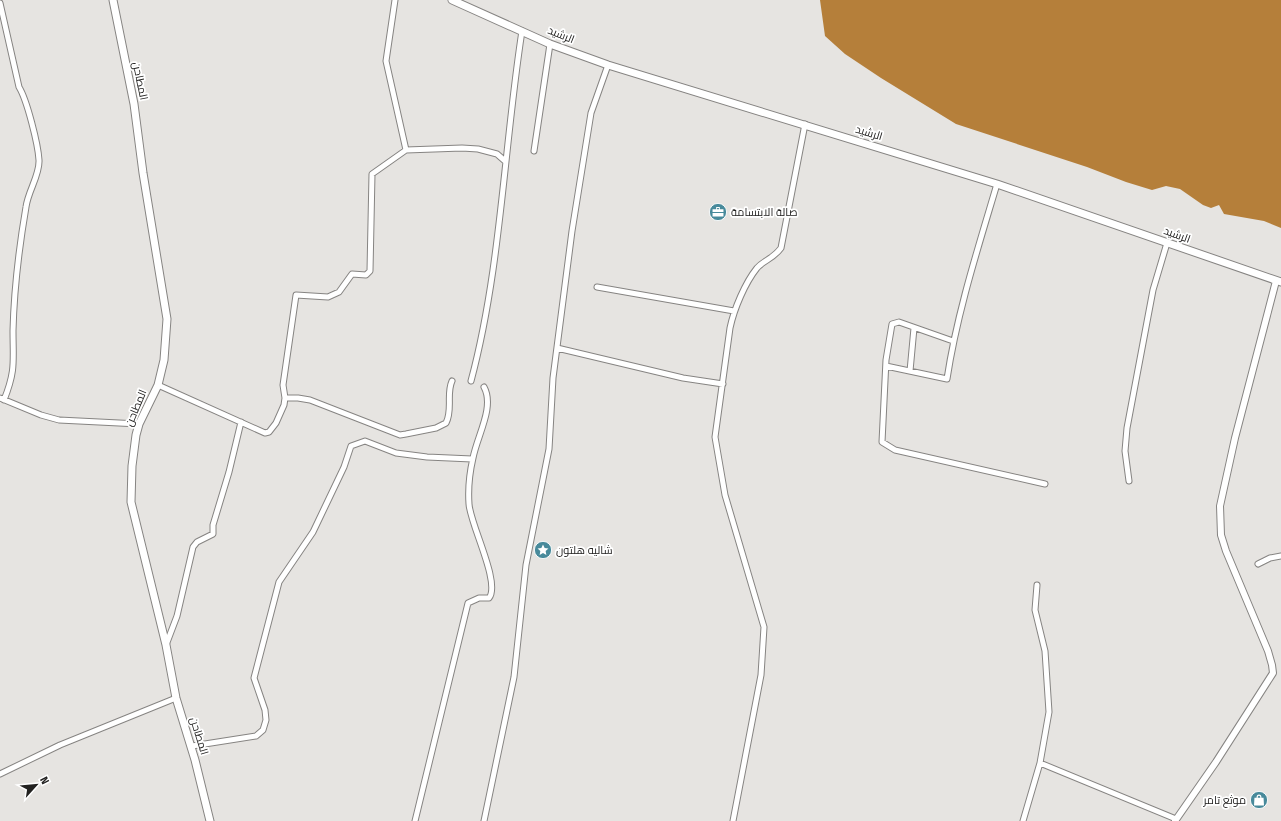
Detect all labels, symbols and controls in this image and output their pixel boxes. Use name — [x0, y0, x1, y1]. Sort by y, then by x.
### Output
street label: الرشيد — [546, 24, 576, 46]
street label: المطاحن — [130, 61, 150, 101]
street label: الرشيد — [854, 123, 884, 143]
office icon: صالة الابتسامة — [708, 202, 728, 222]
place label: صالة الابتسامة — [731, 206, 798, 219]
street label: الرشيد — [1162, 224, 1192, 246]
street label: المطاحن — [122, 388, 150, 428]
place icon: شاليه هلتون — [533, 540, 553, 560]
place label: شاليه هلتون — [556, 544, 613, 557]
street label: المطاحن — [187, 716, 211, 756]
north arrow — [16, 765, 56, 805]
text: N — [37, 775, 52, 787]
shop icon: موثع تامر — [1249, 790, 1269, 810]
place label: موثع تامر — [1203, 794, 1246, 808]

